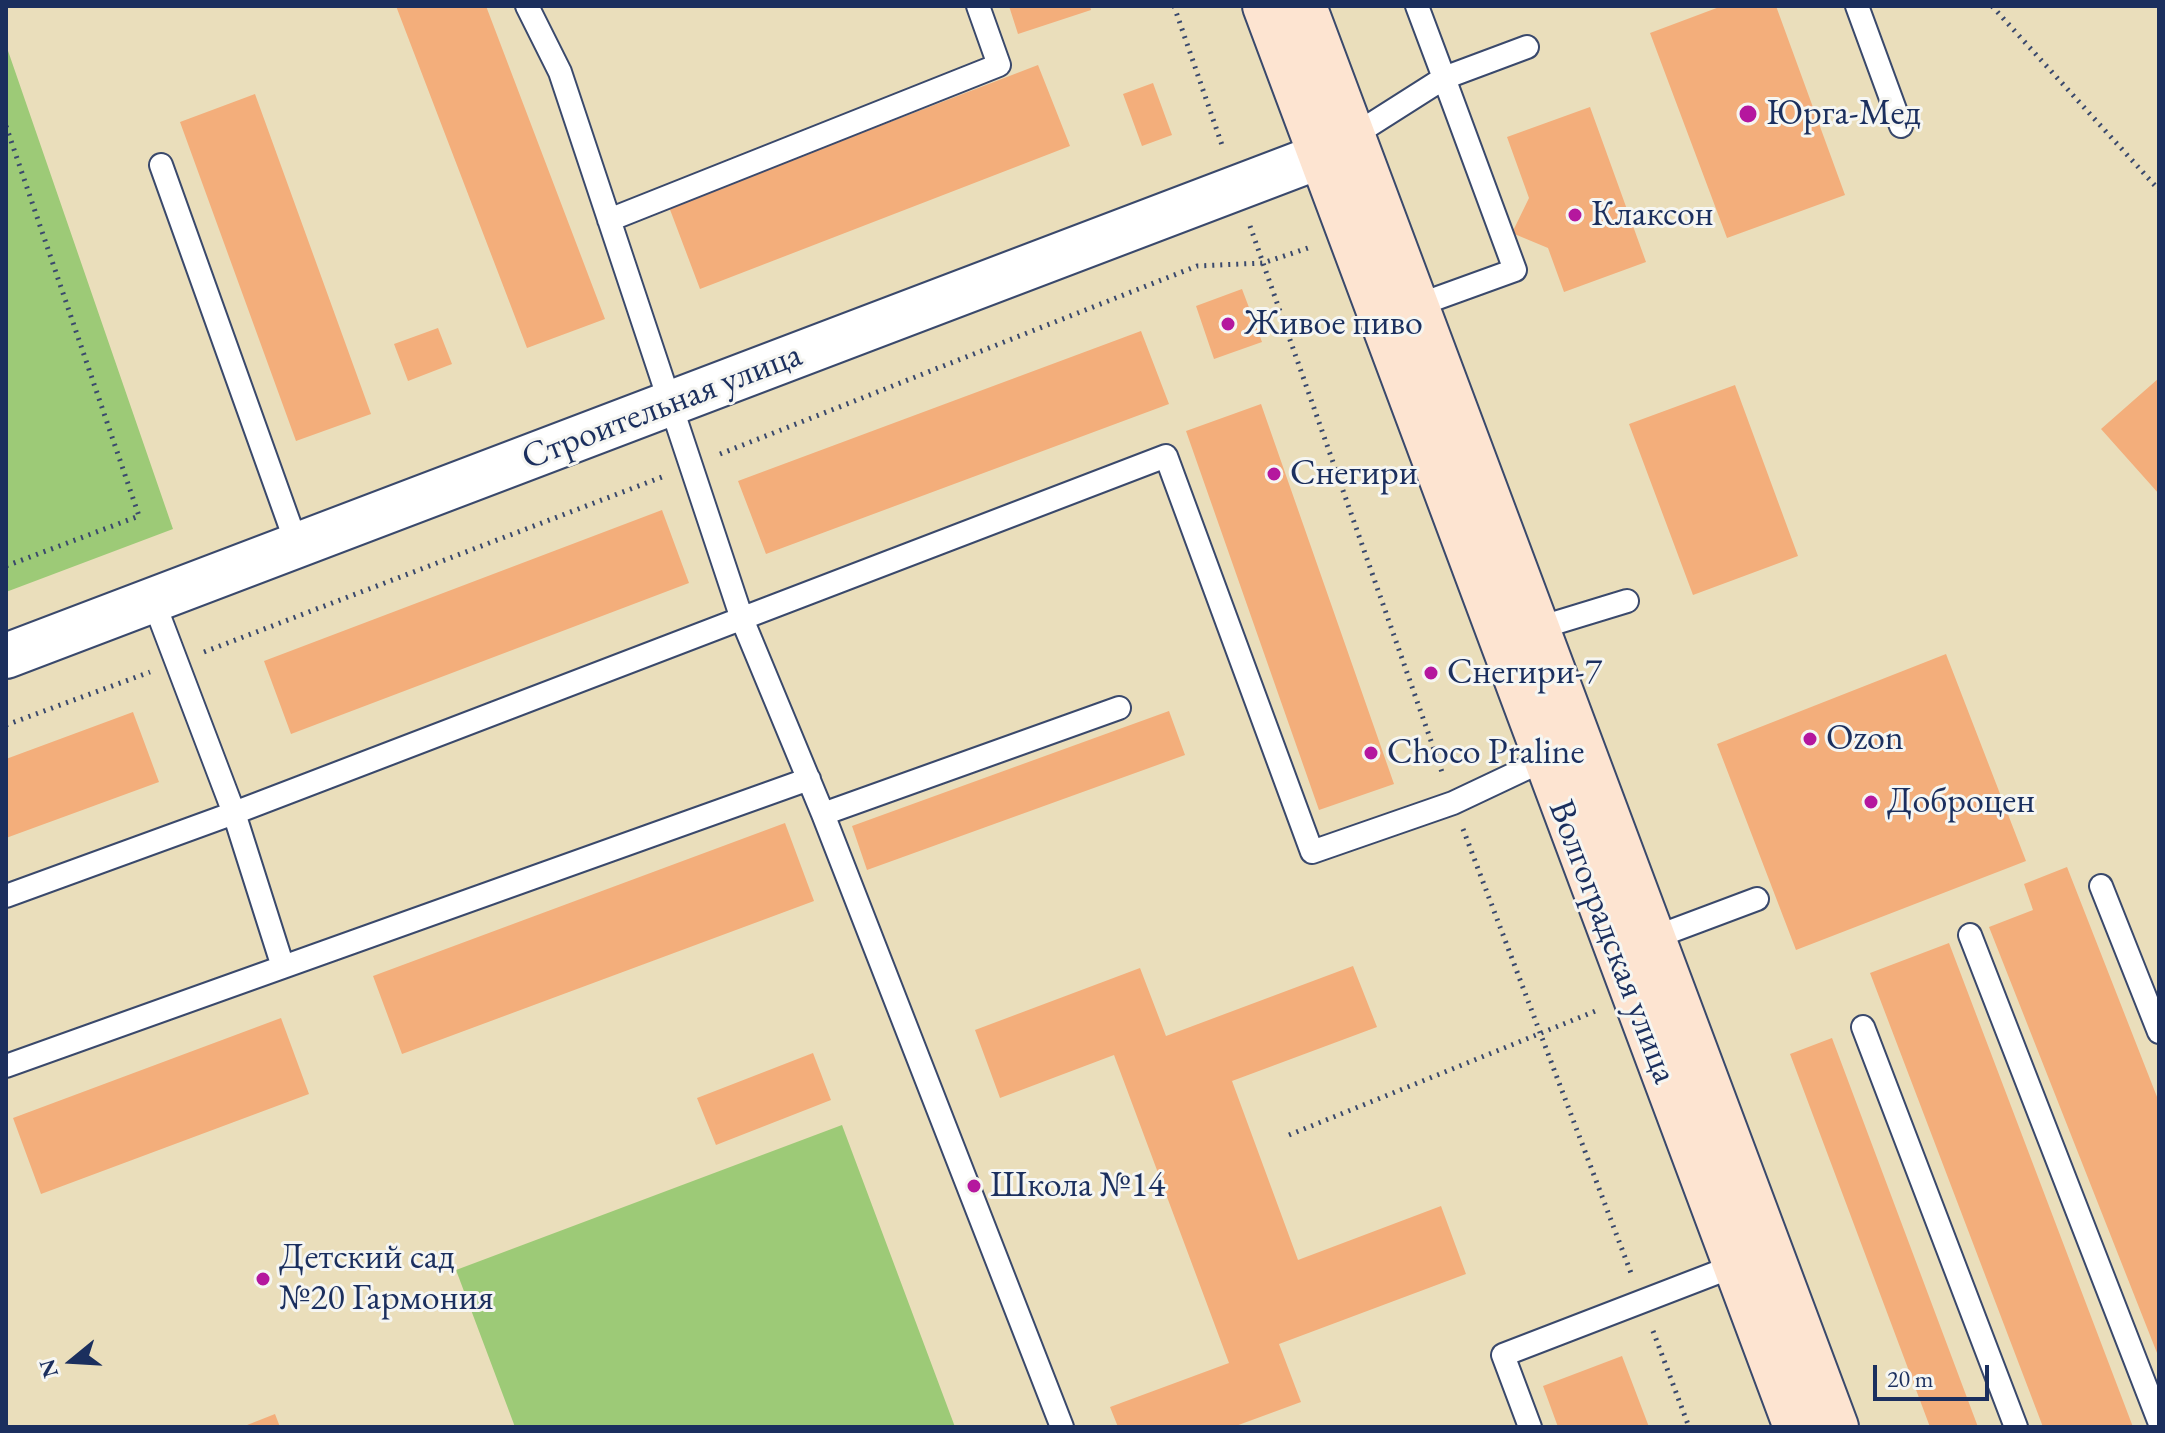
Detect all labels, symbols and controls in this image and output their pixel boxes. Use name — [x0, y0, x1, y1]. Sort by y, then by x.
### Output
place label: Юрга-Мед — [1766, 92, 1921, 136]
marker: Юрга-Мед — [1737, 103, 1759, 125]
place label: Клаксон — [1591, 193, 1713, 237]
marker: Клаксон — [1566, 206, 1584, 224]
place label: Живое пиво — [1244, 302, 1423, 346]
marker: Живое пиво — [1219, 315, 1237, 333]
street label: Строительная улица — [516, 334, 808, 480]
place label: Снегири — [1290, 452, 1418, 496]
marker: Снегири — [1265, 465, 1283, 483]
place label: Снегири-7 — [1447, 651, 1602, 695]
marker: Снегири-7 — [1422, 664, 1440, 682]
place label: Ozon — [1826, 717, 1904, 761]
marker: Ozon — [1801, 730, 1819, 748]
place label: Choco Praline — [1387, 731, 1585, 775]
marker: Choco Praline — [1362, 744, 1380, 762]
place label: Доброцен — [1887, 780, 2035, 824]
marker: Доброцен — [1862, 793, 1880, 811]
street label: Волгоградская улица — [1538, 794, 1686, 1090]
place label: Школа №14 — [990, 1164, 1165, 1208]
marker: Школа №14 — [965, 1177, 983, 1195]
place label: Детский сад №20 Гармония — [279, 1236, 493, 1321]
marker: Детский сад №20 Гармония — [254, 1270, 272, 1288]
north arrow — [32, 1321, 112, 1401]
scale bar — [1877, 1349, 1993, 1399]
text: N — [32, 1356, 65, 1382]
text: 20 m — [1887, 1363, 1934, 1394]

